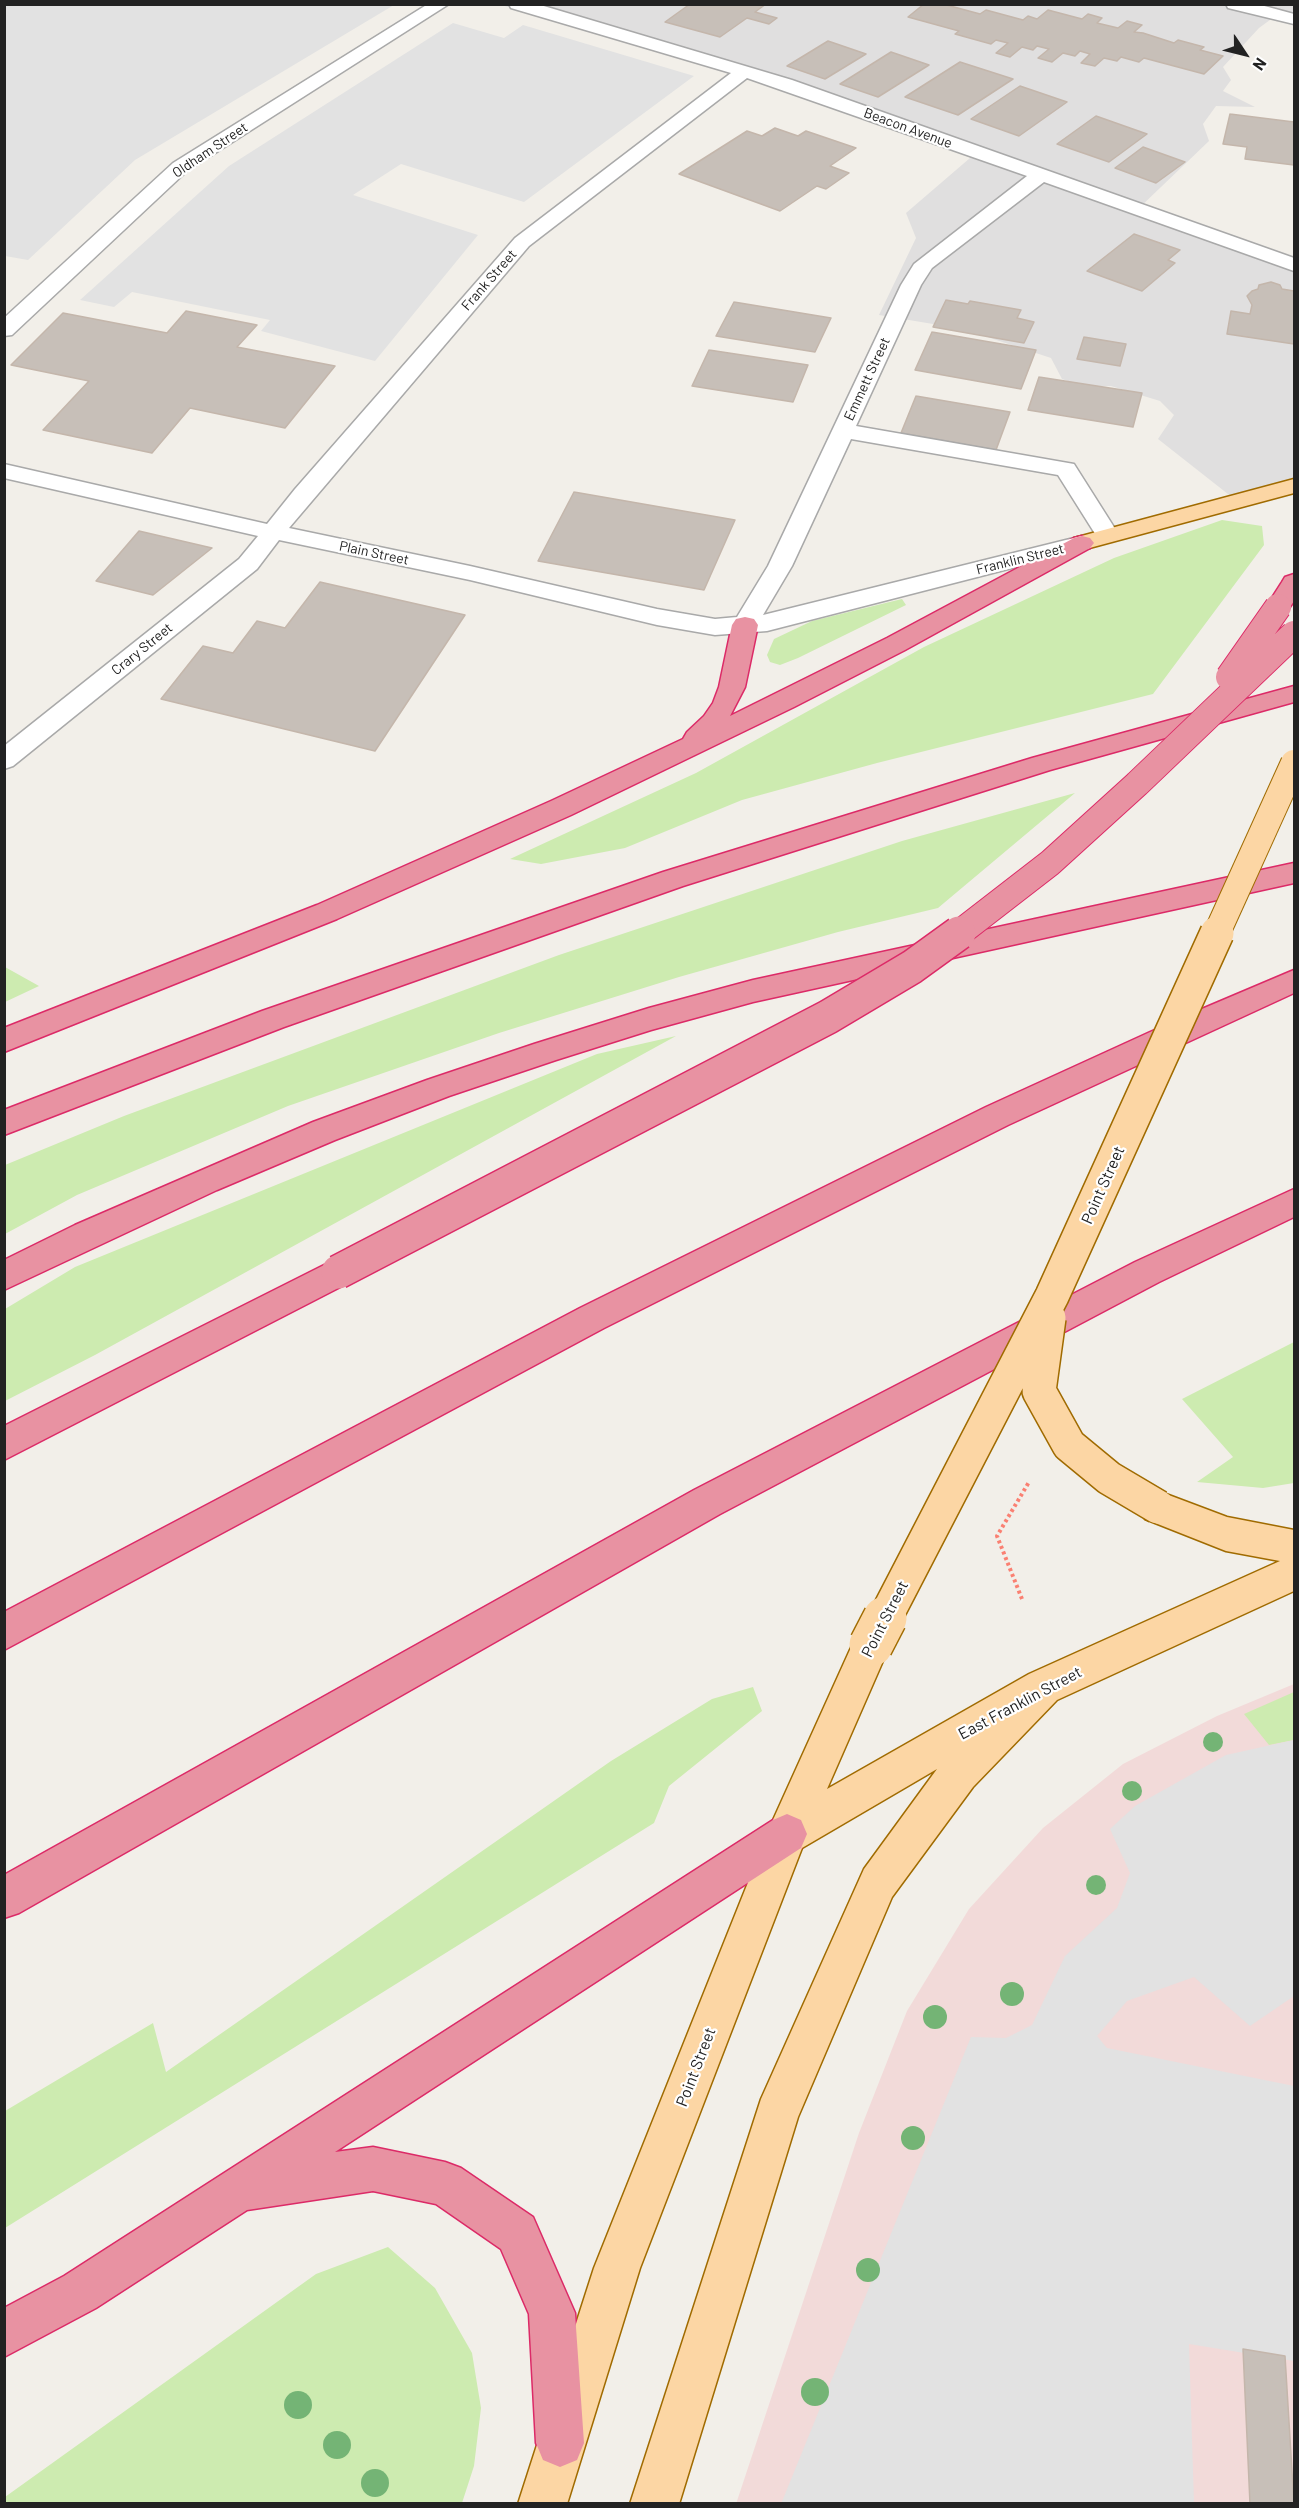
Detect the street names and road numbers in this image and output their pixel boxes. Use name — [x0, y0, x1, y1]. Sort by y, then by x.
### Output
street label: Beacon Avenue — [861, 104, 955, 152]
street label: Oldham Street — [169, 119, 251, 181]
street label: Frank Street — [458, 246, 520, 314]
street label: Emmett Street — [840, 335, 894, 423]
street label: Plain Street — [338, 537, 410, 569]
street label: Franklin Street — [974, 540, 1066, 578]
street label: Crary Street — [108, 619, 176, 679]
street label: Point Street — [1077, 1143, 1129, 1227]
street label: Point Street — [858, 1578, 912, 1660]
street label: East Franklin Street — [955, 1662, 1085, 1744]
street label: Point Street — [672, 2025, 720, 2109]

